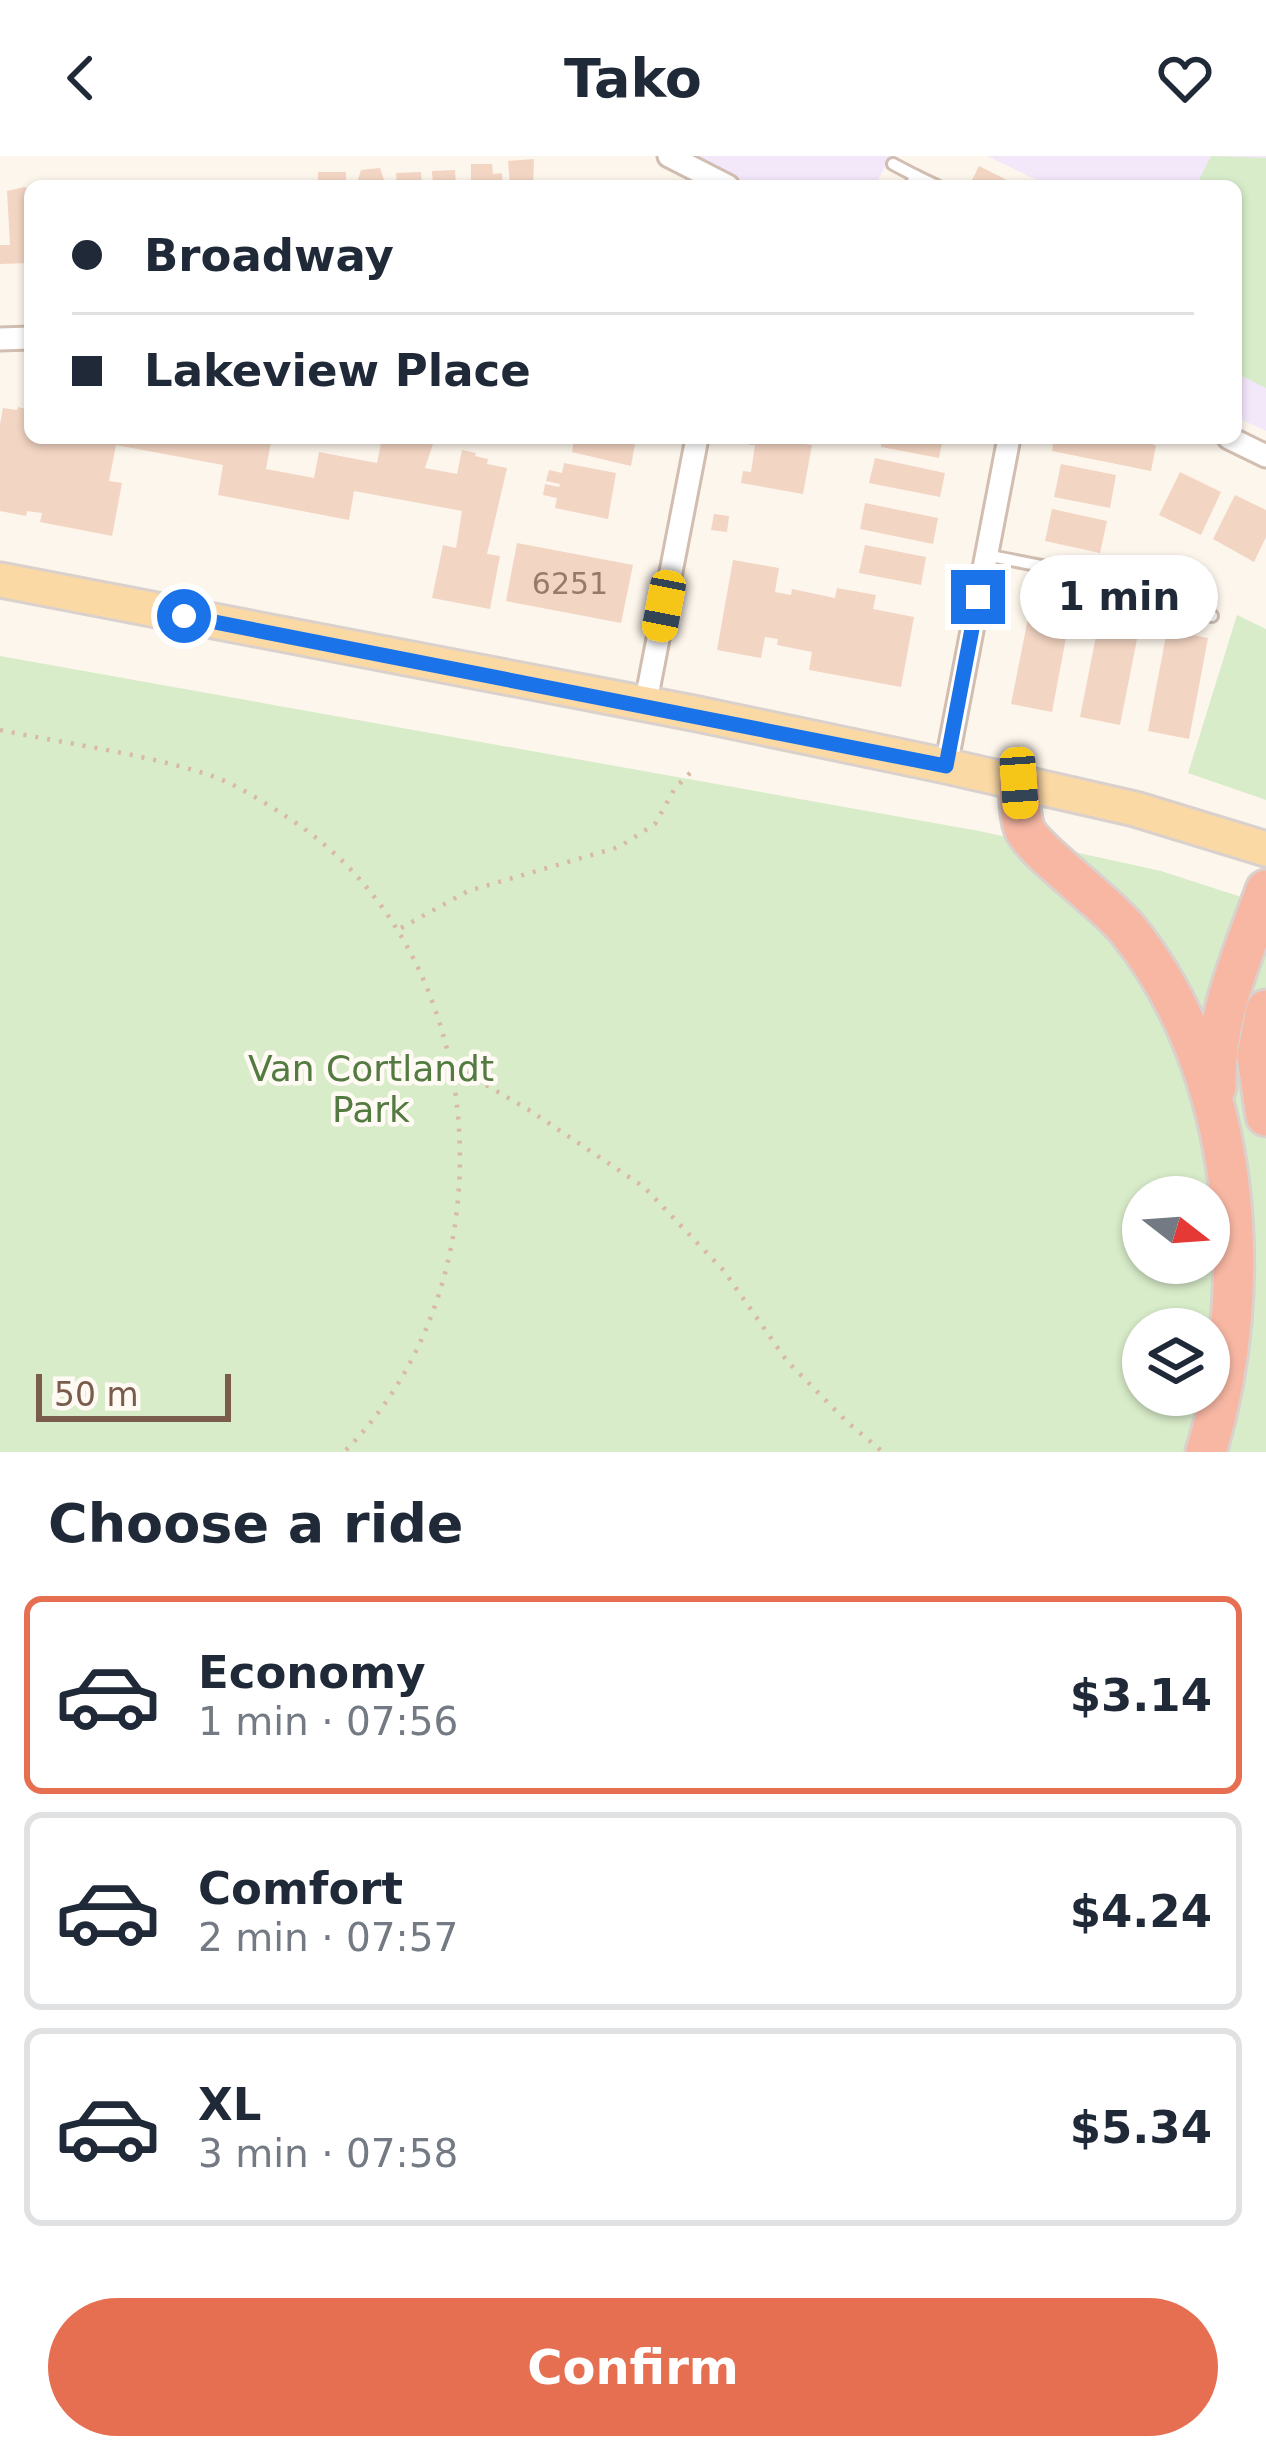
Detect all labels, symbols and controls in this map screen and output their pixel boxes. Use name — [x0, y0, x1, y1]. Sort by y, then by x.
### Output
icon: back — [48, 45, 114, 111]
icon: heart — [1152, 45, 1218, 111]
text: Tako — [564, 47, 702, 110]
text: Broadway — [144, 229, 394, 282]
text: Lakeview Place — [144, 344, 531, 397]
callout: 1 min — [1020, 555, 1218, 639]
house number: 6251 — [532, 566, 608, 601]
car — [639, 567, 689, 645]
route end — [951, 570, 1005, 624]
text: 1 min — [1058, 574, 1180, 619]
route start — [157, 589, 211, 643]
car — [999, 746, 1039, 820]
park label: Van Cortlandt Park — [248, 1048, 494, 1130]
north arrow — [1122, 1176, 1230, 1284]
map controls — [1122, 1176, 1230, 1416]
button: layers — [1122, 1308, 1230, 1416]
scale bar — [36, 1368, 231, 1421]
text: 50 m — [54, 1375, 139, 1414]
text: Choose a ride — [48, 1492, 464, 1555]
icon: car — [54, 1641, 162, 1749]
text: Economy — [198, 1646, 426, 1699]
text: $3.14 — [1070, 1669, 1212, 1722]
text: 1 min · 07:56 — [198, 1699, 458, 1744]
icon: car — [54, 1857, 162, 1965]
text: Comfort — [198, 1862, 403, 1915]
text: $4.24 — [1070, 1885, 1212, 1938]
text: 2 min · 07:57 — [198, 1915, 458, 1960]
icon: car — [54, 2073, 162, 2181]
text: XL — [198, 2078, 261, 2131]
text: $5.34 — [1070, 2101, 1212, 2154]
text: 3 min · 07:58 — [198, 2131, 458, 2176]
button: Confirm — [48, 2298, 1218, 2436]

